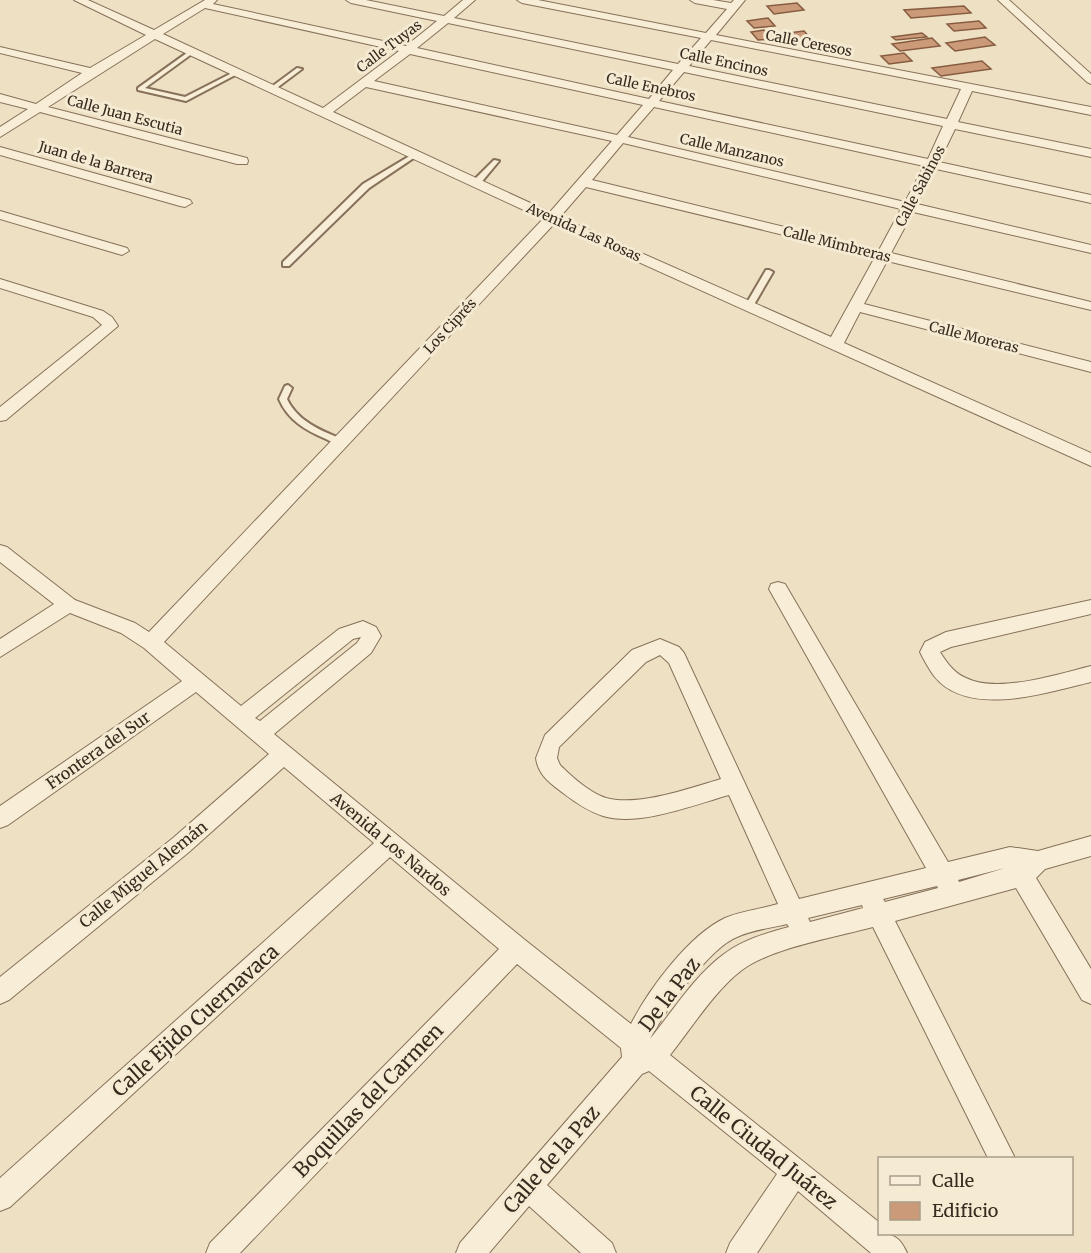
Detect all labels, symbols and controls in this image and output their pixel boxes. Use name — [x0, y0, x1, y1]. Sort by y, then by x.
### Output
street label: Calle Tuyas — [353, 16, 425, 76]
street label: Calle Ceresos — [764, 26, 854, 60]
street label: Calle Encinos — [678, 44, 770, 80]
street label: Calle Enebros — [605, 69, 697, 105]
street label: Calle Juan Escutia — [65, 91, 185, 139]
street label: Calle Manzanos — [678, 129, 786, 171]
street label: Juan de la Barrera — [36, 137, 156, 187]
street label: Calle Sabinos — [891, 142, 949, 230]
street label: Avenida Las Rosas — [523, 198, 644, 265]
street label: Calle Mimbreras — [781, 222, 893, 266]
street label: Los Ciprés — [420, 294, 480, 357]
street label: Calle Moreras — [927, 317, 1021, 357]
street label: Frontera del Sur — [42, 707, 154, 793]
street label: Avenida Los Nardos — [326, 787, 455, 900]
street label: Calle Miguel Alemán — [75, 816, 211, 932]
street label: Calle Ejido Cuernavaca — [106, 938, 284, 1102]
street label: De la Paz — [633, 952, 705, 1036]
street label: Boquillas del Carmen — [288, 1018, 448, 1182]
street label: Calle Ciudad Juárez — [685, 1080, 843, 1214]
street label: Calle de la Paz — [497, 1100, 605, 1218]
legend — [878, 1157, 1073, 1235]
text: Calle — [932, 1169, 974, 1192]
text: Edificio — [932, 1199, 998, 1222]

